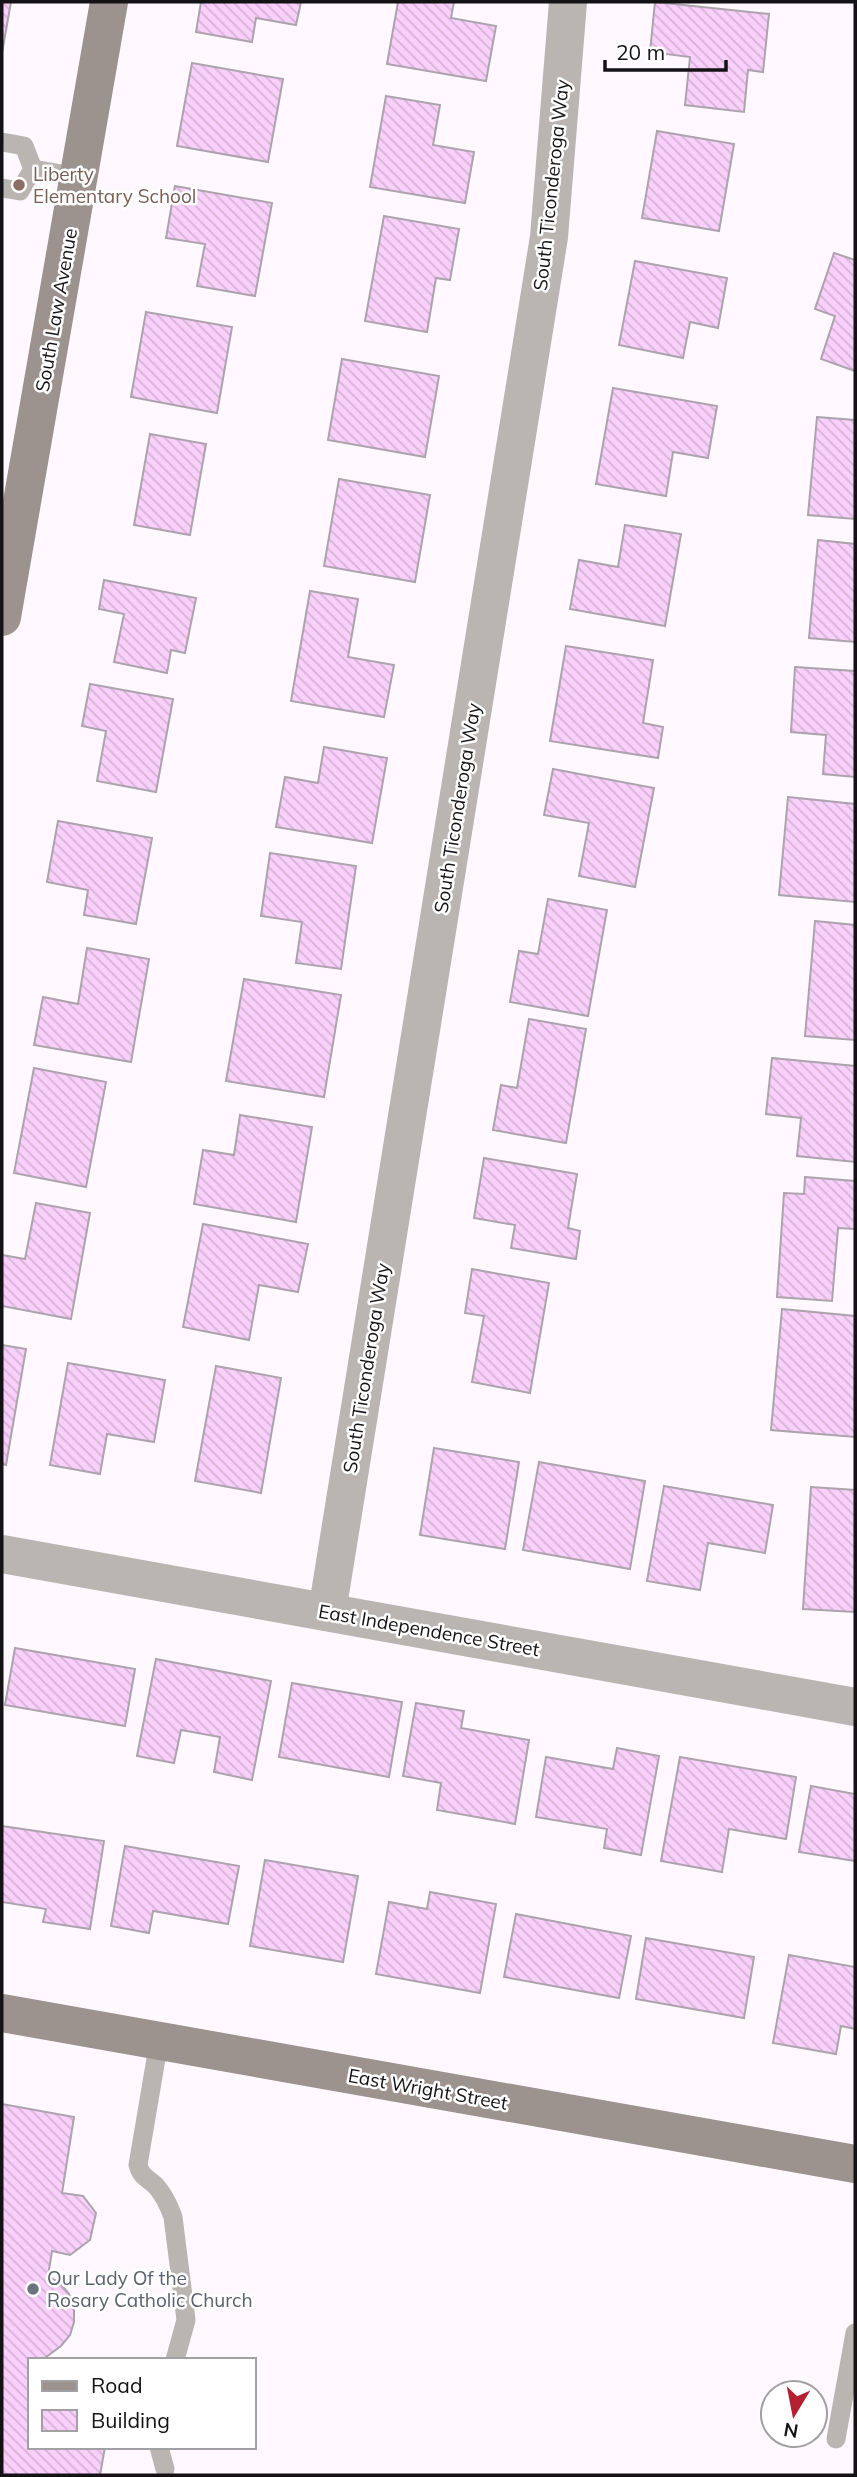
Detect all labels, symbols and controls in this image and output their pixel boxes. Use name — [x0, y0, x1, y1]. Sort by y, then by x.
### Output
scale bar — [605, 28, 726, 72]
text: 20 m — [616, 39, 665, 65]
street label: South Ticonderoga Way — [528, 78, 574, 292]
place label: Liberty Elementary School — [33, 162, 196, 208]
marker: Liberty Elementary School — [11, 177, 27, 193]
street label: South Law Avenue — [30, 226, 82, 394]
street label: South Ticonderoga Way — [429, 701, 485, 915]
street label: South Ticonderoga Way — [338, 1261, 394, 1475]
street label: East Independence Street — [317, 1599, 542, 1661]
street label: East Wright Street — [346, 2063, 510, 2115]
place label: Our Lady Of the Rosary Catholic Church — [47, 2266, 253, 2312]
marker: Our Lady Of the Rosary Catholic Church — [25, 2281, 41, 2297]
legend — [28, 2358, 256, 2449]
text: Road — [91, 2372, 142, 2398]
north arrow — [759, 2379, 829, 2449]
text: Building — [91, 2407, 170, 2433]
text: N — [782, 2418, 800, 2444]

